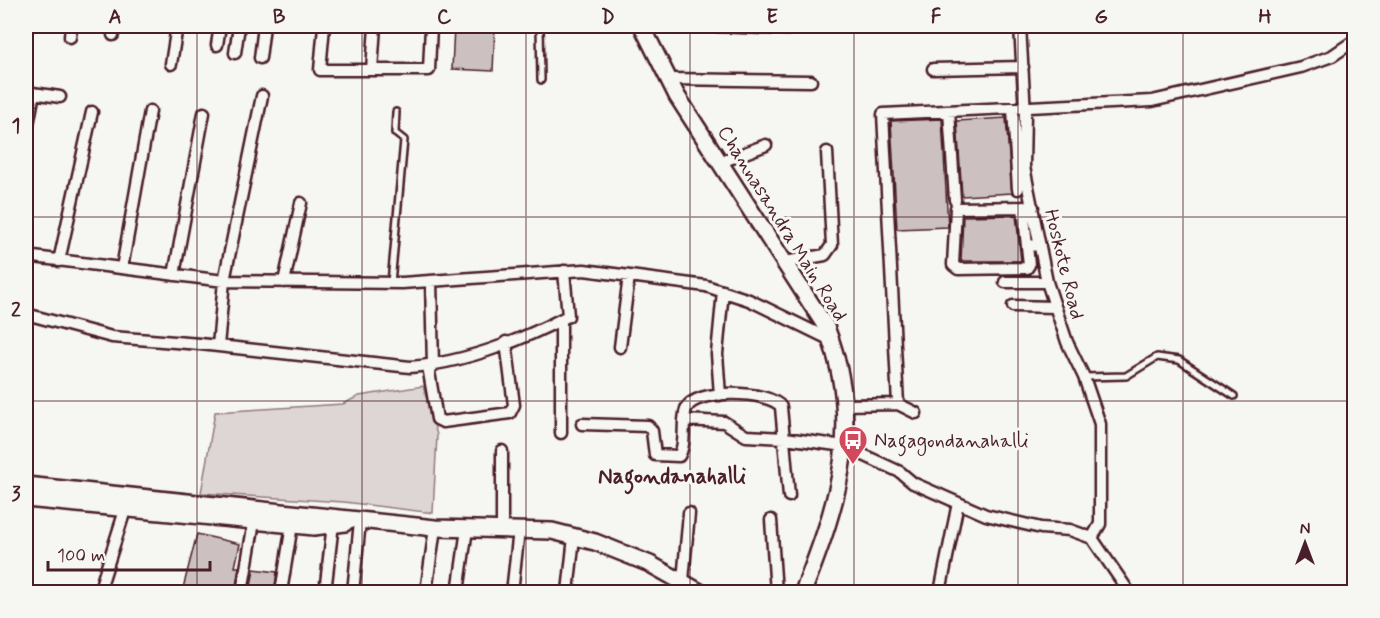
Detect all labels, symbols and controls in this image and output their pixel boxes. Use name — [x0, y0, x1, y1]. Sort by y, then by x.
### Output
text: A — [108, 4, 122, 31]
text: B — [273, 4, 286, 31]
text: C — [437, 4, 452, 31]
text: D — [601, 4, 615, 31]
text: E — [766, 4, 778, 31]
text: F — [931, 4, 942, 31]
text: G — [1094, 4, 1108, 31]
text: H — [1258, 4, 1272, 31]
text: 1 — [12, 113, 20, 140]
street label: Channasandra Main Road — [710, 121, 853, 327]
street label: Hoskote Road — [1037, 206, 1090, 322]
text: 2 — [11, 297, 21, 324]
bus stop icon: Nagagondanahalli — [837, 424, 869, 466]
place label: Nagagondanahalli — [874, 428, 1029, 457]
district label: Nagondanahalli — [598, 463, 746, 495]
text: 3 — [11, 481, 21, 508]
north arrow — [1275, 513, 1335, 573]
text: N — [1300, 519, 1310, 540]
scale bar — [48, 534, 210, 572]
text: 100 m — [57, 544, 105, 568]

